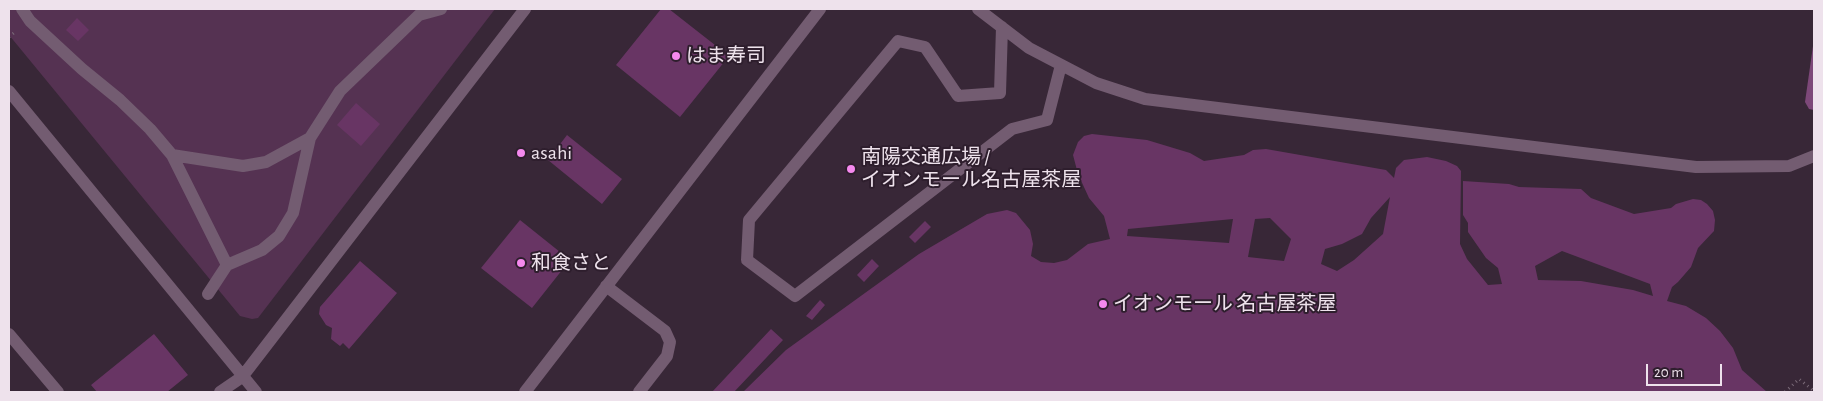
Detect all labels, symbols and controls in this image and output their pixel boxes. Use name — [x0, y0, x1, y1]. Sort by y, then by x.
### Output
place label: はま寿司 — [686, 44, 766, 68]
marker: はま寿司 — [670, 50, 682, 62]
place label: asahi — [531, 141, 572, 165]
place label: 南陽交通広場 / イオンモール名古屋茶屋 — [861, 145, 1081, 192]
marker: asahi — [515, 147, 527, 159]
marker: 南陽交通広場 / イオンモール名古屋茶屋 — [845, 163, 857, 175]
place label: 和食さと — [531, 251, 611, 275]
marker: 和食さと — [515, 257, 527, 269]
place label: イオンモール 名古屋茶屋 — [1113, 292, 1336, 316]
marker: イオンモール 名古屋茶屋 — [1097, 298, 1109, 310]
scale bar — [1648, 354, 1724, 386]
text: 20 m — [1654, 365, 1683, 380]

